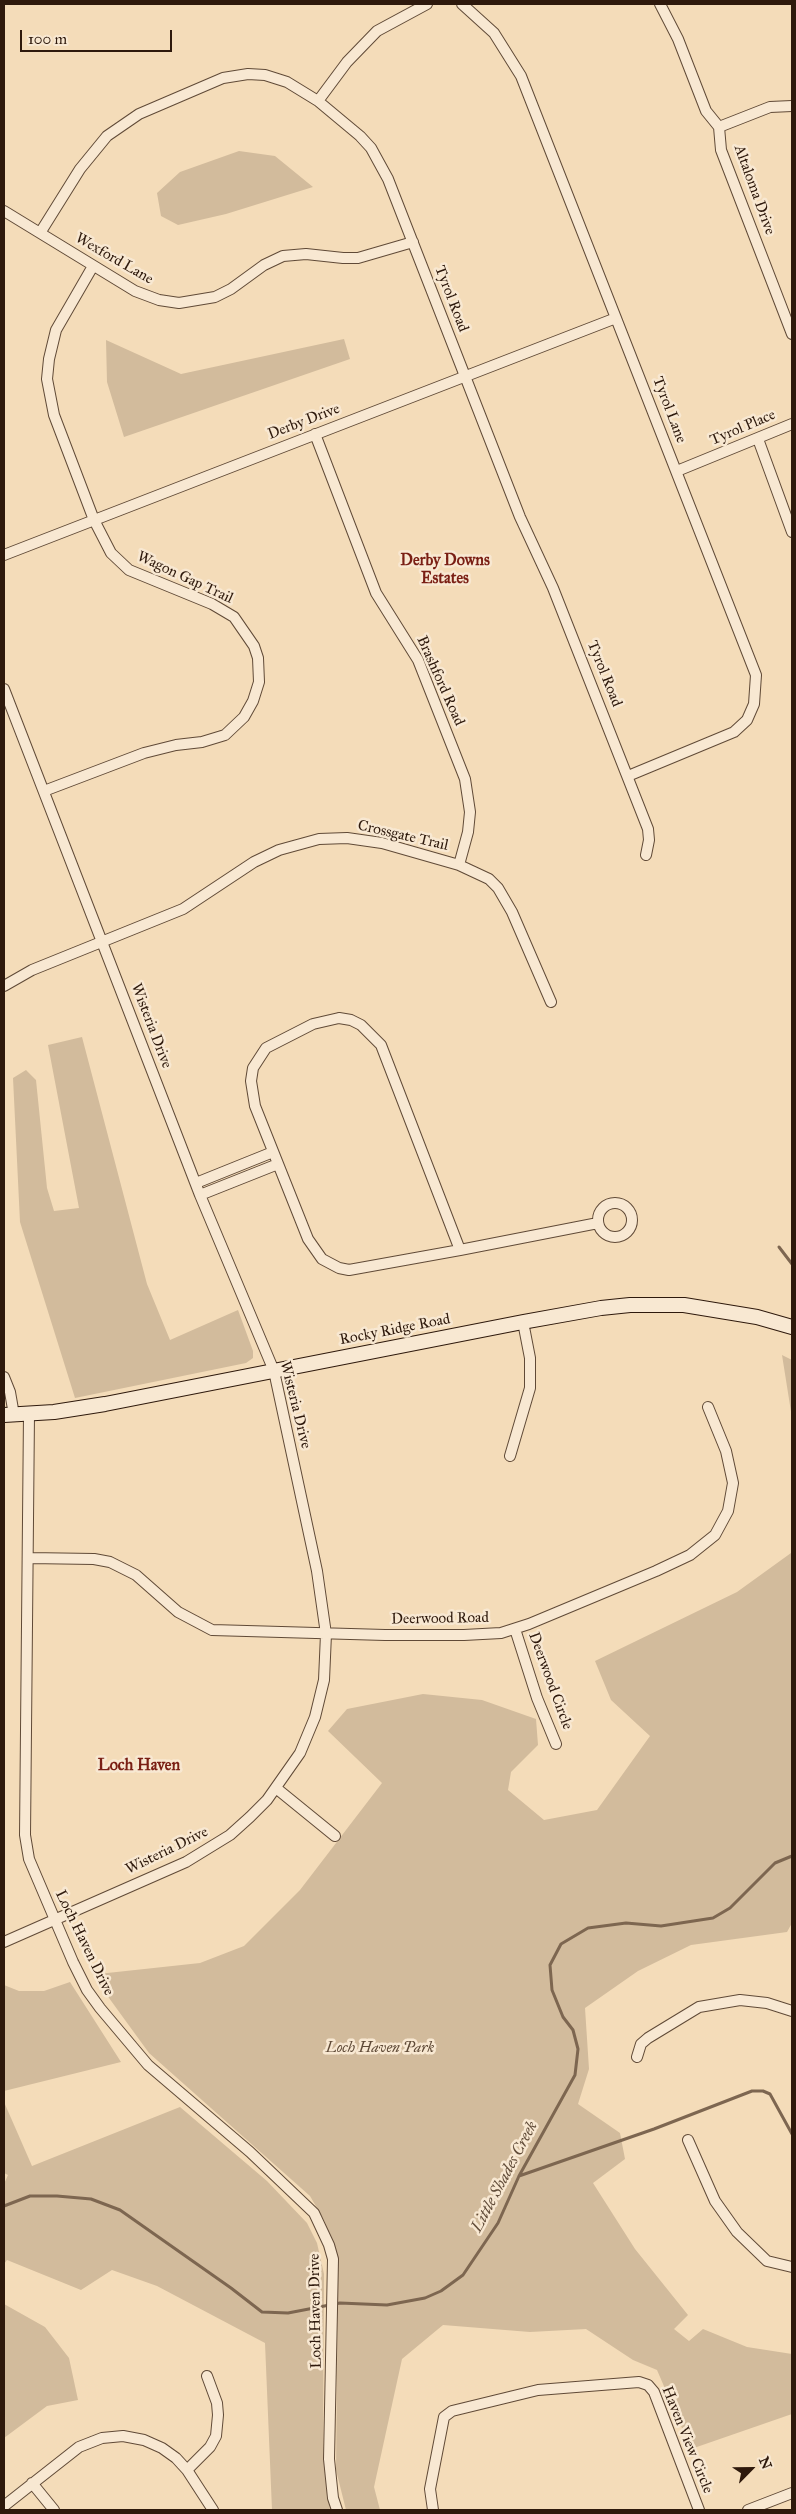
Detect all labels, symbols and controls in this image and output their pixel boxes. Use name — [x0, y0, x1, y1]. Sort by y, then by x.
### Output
scale bar — [22, 20, 175, 52]
text: 100 m — [28, 30, 67, 48]
street label: Altaloma Drive — [729, 143, 779, 237]
street label: Wexford Lane — [72, 229, 156, 289]
street label: Tyrol Road — [430, 263, 472, 335]
street label: Tyrol Lane — [648, 374, 690, 446]
street label: Derby Drive — [265, 400, 343, 444]
street label: Tyrol Place — [708, 406, 778, 450]
street label: Wagon Gap Trail — [134, 548, 236, 608]
district label: Derby Downs Estates — [400, 551, 490, 589]
street label: Brashford Road — [412, 633, 468, 729]
street label: Tyrol Road — [583, 638, 625, 710]
street label: Crossgate Trail — [356, 817, 450, 855]
street label: Wisteria Drive — [127, 981, 175, 1071]
street label: Rocky Ridge Road — [338, 1310, 452, 1350]
street label: Wisteria Drive — [275, 1359, 315, 1451]
street label: Deerwood Road — [391, 1609, 489, 1629]
street label: Deerwood Circle — [524, 1630, 576, 1732]
district label: Loch Haven — [98, 1756, 180, 1776]
street label: Wisteria Drive — [123, 1823, 211, 1879]
street label: Loch Haven Drive — [51, 1887, 117, 1999]
park label: Loch Haven Park — [326, 2039, 434, 2057]
water label: Little Shades Creek — [468, 2118, 542, 2236]
street label: Loch Haven Drive — [306, 2253, 326, 2369]
street label: Haven View Circle — [657, 2384, 717, 2496]
north arrow — [726, 2444, 776, 2494]
text: N — [755, 2454, 775, 2472]

